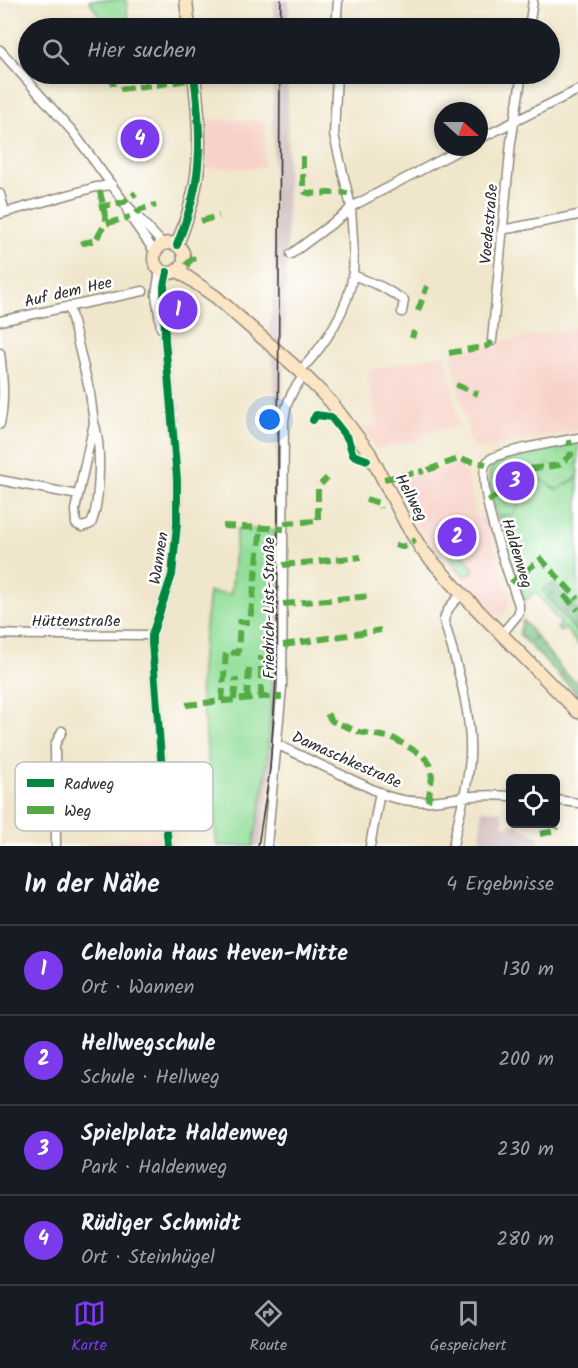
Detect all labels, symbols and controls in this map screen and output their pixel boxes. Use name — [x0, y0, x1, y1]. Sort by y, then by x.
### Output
search box — [18, 18, 560, 84]
text: Hier suchen — [87, 34, 196, 69]
icon: search — [39, 35, 72, 68]
north arrow — [434, 102, 488, 156]
pin: 4 — [120, 116, 160, 162]
street label: Voedestraße — [474, 183, 505, 265]
street label: Auf dem Hee — [22, 270, 115, 315]
pin: 1 — [158, 288, 198, 332]
your location — [255, 405, 284, 434]
pin: 3 — [496, 458, 534, 504]
street label: Hellweg — [388, 469, 434, 526]
pin: 2 — [438, 514, 476, 560]
street label: Haldenweg — [494, 516, 539, 591]
street label: Wannen — [143, 530, 176, 586]
street label: Friedrich-List-Straße — [257, 537, 282, 679]
street label: Hüttenstraße — [32, 609, 120, 634]
street label: Damaschkestraße — [288, 725, 405, 796]
legend — [15, 762, 213, 831]
text: Radweg — [64, 772, 114, 797]
map controls — [506, 774, 560, 828]
button: locate — [506, 774, 560, 828]
text: Weg — [64, 799, 91, 824]
text: In der Nähe — [24, 864, 160, 906]
text: 4 Ergebnisse — [446, 869, 554, 901]
text: Chelonia Haus Heven-Mitte — [81, 937, 348, 972]
text: 1 — [40, 954, 47, 986]
text: 130 m — [502, 954, 554, 986]
text: Ort · Wannen — [81, 972, 194, 1004]
text: Hellwegschule — [81, 1027, 215, 1062]
text: 2 — [38, 1044, 49, 1076]
text: 200 m — [498, 1044, 554, 1076]
text: Schule · Hellweg — [81, 1062, 220, 1094]
text: Spielplatz Haldenweg — [81, 1117, 288, 1152]
text: 3 — [38, 1134, 49, 1166]
text: 230 m — [497, 1134, 554, 1166]
text: Park · Haldenweg — [81, 1152, 227, 1184]
text: Rüdiger Schmidt — [81, 1207, 241, 1242]
text: 4 — [38, 1224, 49, 1256]
text: 280 m — [496, 1224, 554, 1256]
text: Ort · Steinhügel — [81, 1242, 215, 1274]
tab: Karte — [71, 1297, 107, 1358]
tab: Route — [250, 1297, 287, 1358]
tab: Gespeichert — [430, 1297, 507, 1358]

